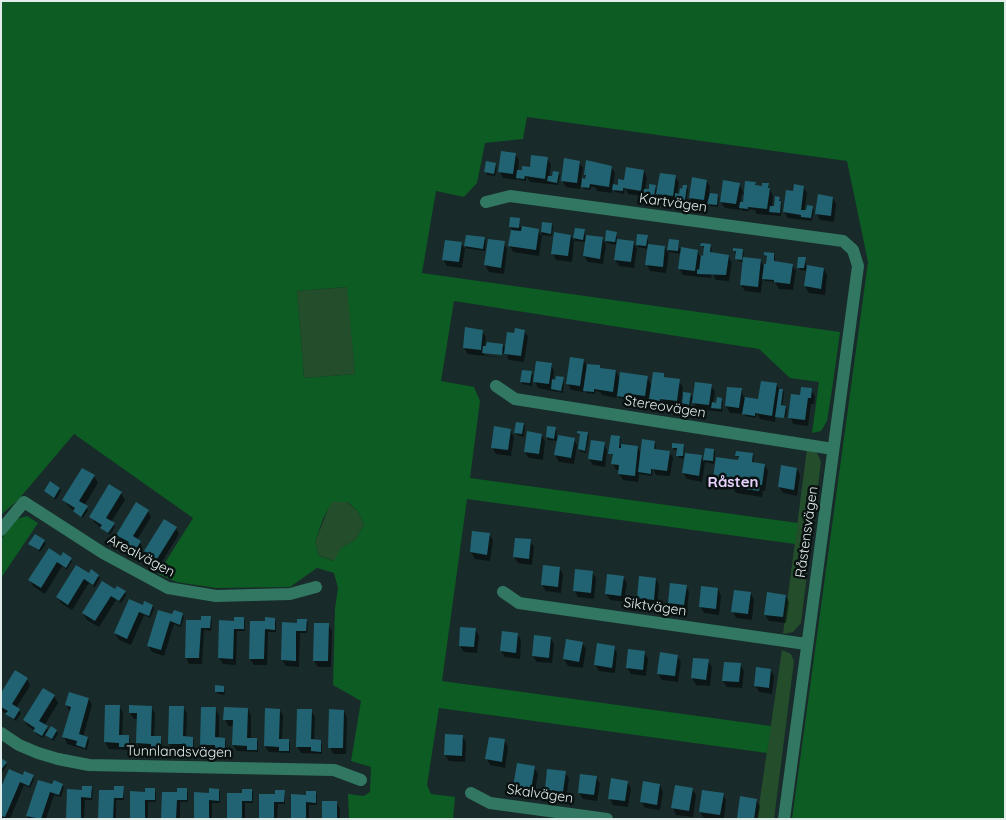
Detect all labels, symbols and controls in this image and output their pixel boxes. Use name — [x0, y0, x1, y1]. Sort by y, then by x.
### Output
street label: Kartvägen — [638, 190, 708, 216]
street label: Stereovägen — [623, 392, 707, 422]
district label: Råsten — [708, 473, 758, 491]
street label: Råstensvägen — [792, 485, 822, 579]
street label: Arealvägen — [104, 531, 178, 581]
street label: Siktvägen — [622, 594, 688, 620]
street label: Tunnlandsvägen — [126, 743, 232, 761]
street label: Skalvägen — [506, 781, 574, 807]

